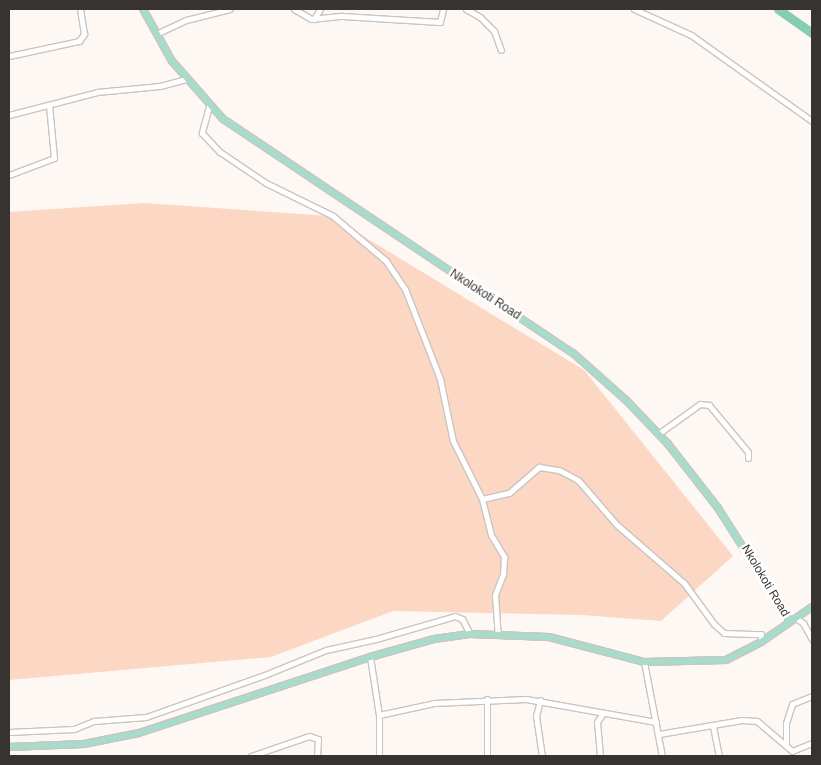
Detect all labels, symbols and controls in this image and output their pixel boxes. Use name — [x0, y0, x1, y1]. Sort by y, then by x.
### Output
street label: Nkolokoti Road — [447, 267, 523, 323]
street label: Nkolokoti Road — [738, 542, 792, 620]

